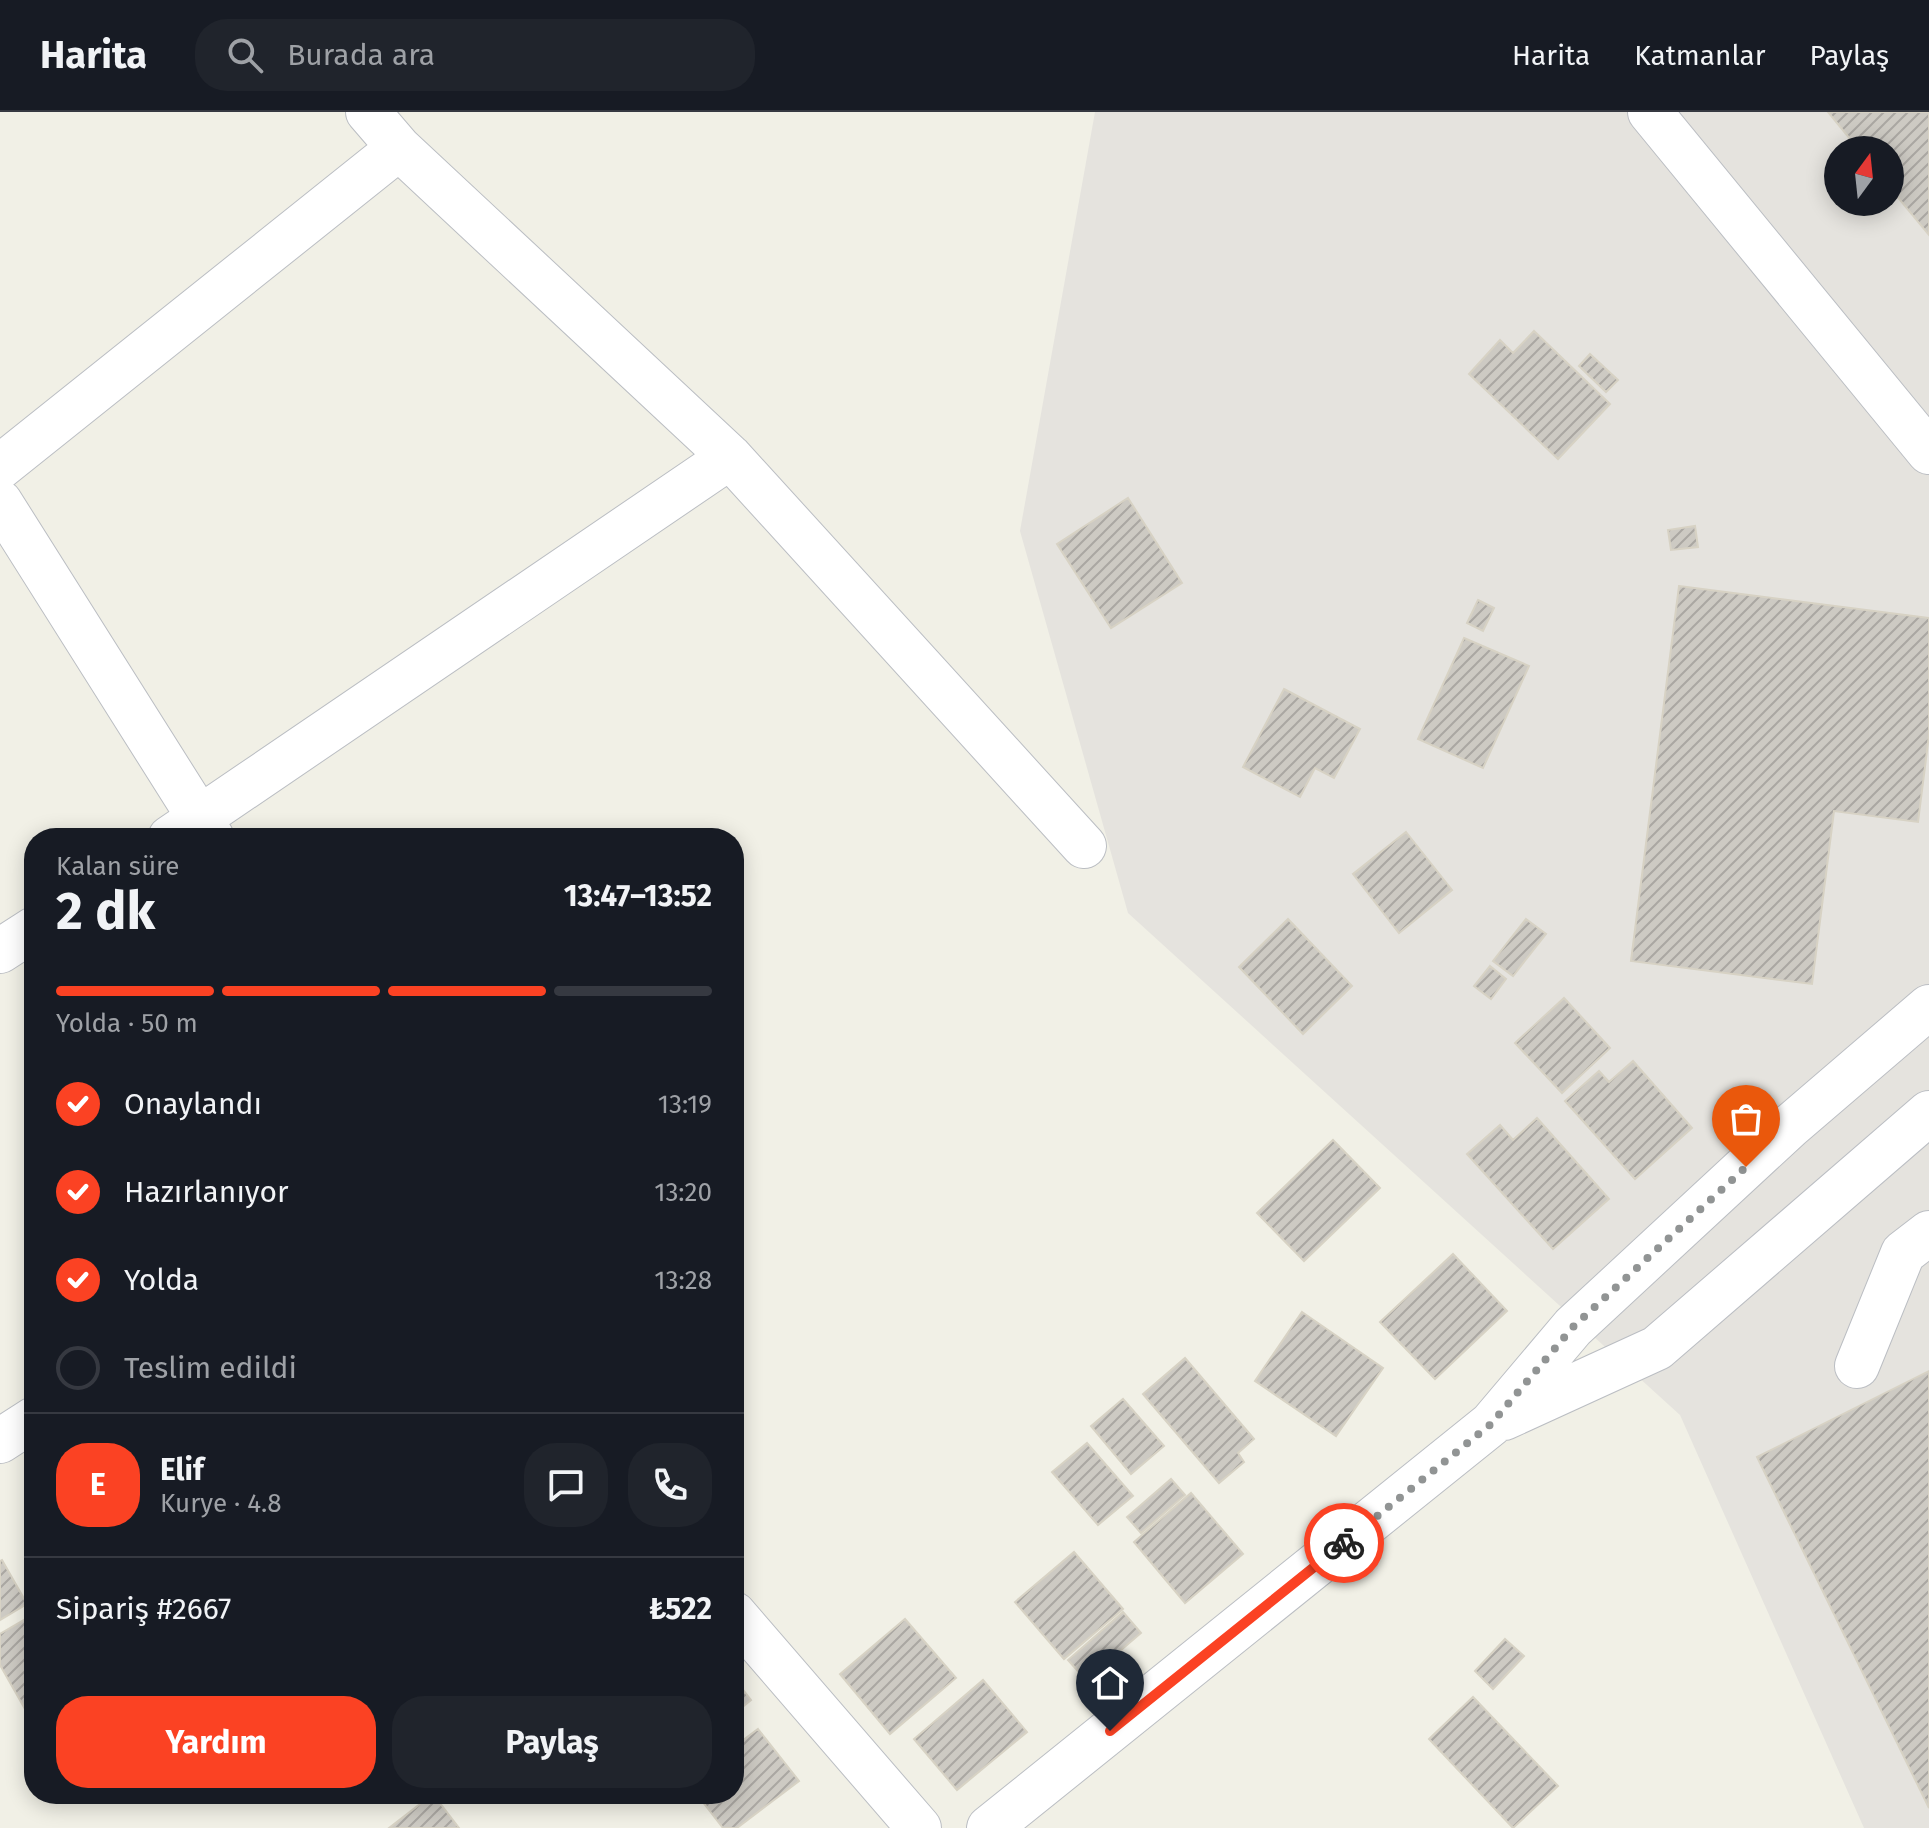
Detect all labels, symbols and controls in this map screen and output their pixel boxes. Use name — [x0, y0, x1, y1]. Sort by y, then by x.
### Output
search box — [195, 19, 755, 91]
text: Harita — [40, 32, 147, 78]
icon: search — [223, 33, 267, 77]
text: Burada ara — [287, 37, 435, 73]
text: Harita — [1512, 39, 1590, 72]
text: Katmanlar — [1634, 39, 1766, 72]
text: Paylaş — [1810, 39, 1889, 72]
north arrow — [1824, 136, 1904, 216]
map controls — [1824, 136, 1904, 216]
text: Kalan süre — [56, 851, 179, 882]
text: 13:47–13:52 — [564, 878, 712, 914]
text: 2 dk — [56, 880, 155, 943]
text: Yolda · 50 m — [56, 1008, 198, 1039]
icon: check — [56, 1082, 100, 1126]
pin — [1712, 1085, 1780, 1167]
text: Onaylandı — [124, 1086, 262, 1122]
text: 13:19 — [658, 1089, 712, 1120]
icon: bag — [1724, 1097, 1768, 1141]
icon: check — [56, 1170, 100, 1214]
text: Hazırlanıyor — [124, 1174, 289, 1210]
text: 13:20 — [654, 1177, 712, 1208]
icon: check — [56, 1258, 100, 1302]
text: Yolda — [124, 1262, 199, 1298]
text: 13:28 — [654, 1265, 712, 1296]
text: Teslim edildi — [124, 1350, 297, 1386]
button: chat — [524, 1443, 608, 1527]
button: phone — [628, 1443, 712, 1527]
text: Elif — [160, 1452, 204, 1488]
text: E — [90, 1467, 106, 1503]
text: Kurye · 4.8 — [160, 1488, 282, 1519]
courier — [1304, 1503, 1384, 1583]
icon: bike — [1322, 1521, 1366, 1565]
text: Sipariş #2667 — [56, 1591, 231, 1627]
text: ₺522 — [649, 1591, 712, 1627]
pin — [1076, 1649, 1144, 1731]
icon: home — [1088, 1661, 1132, 1705]
button: Yardım — [56, 1696, 376, 1788]
button: Paylaş — [392, 1696, 712, 1788]

